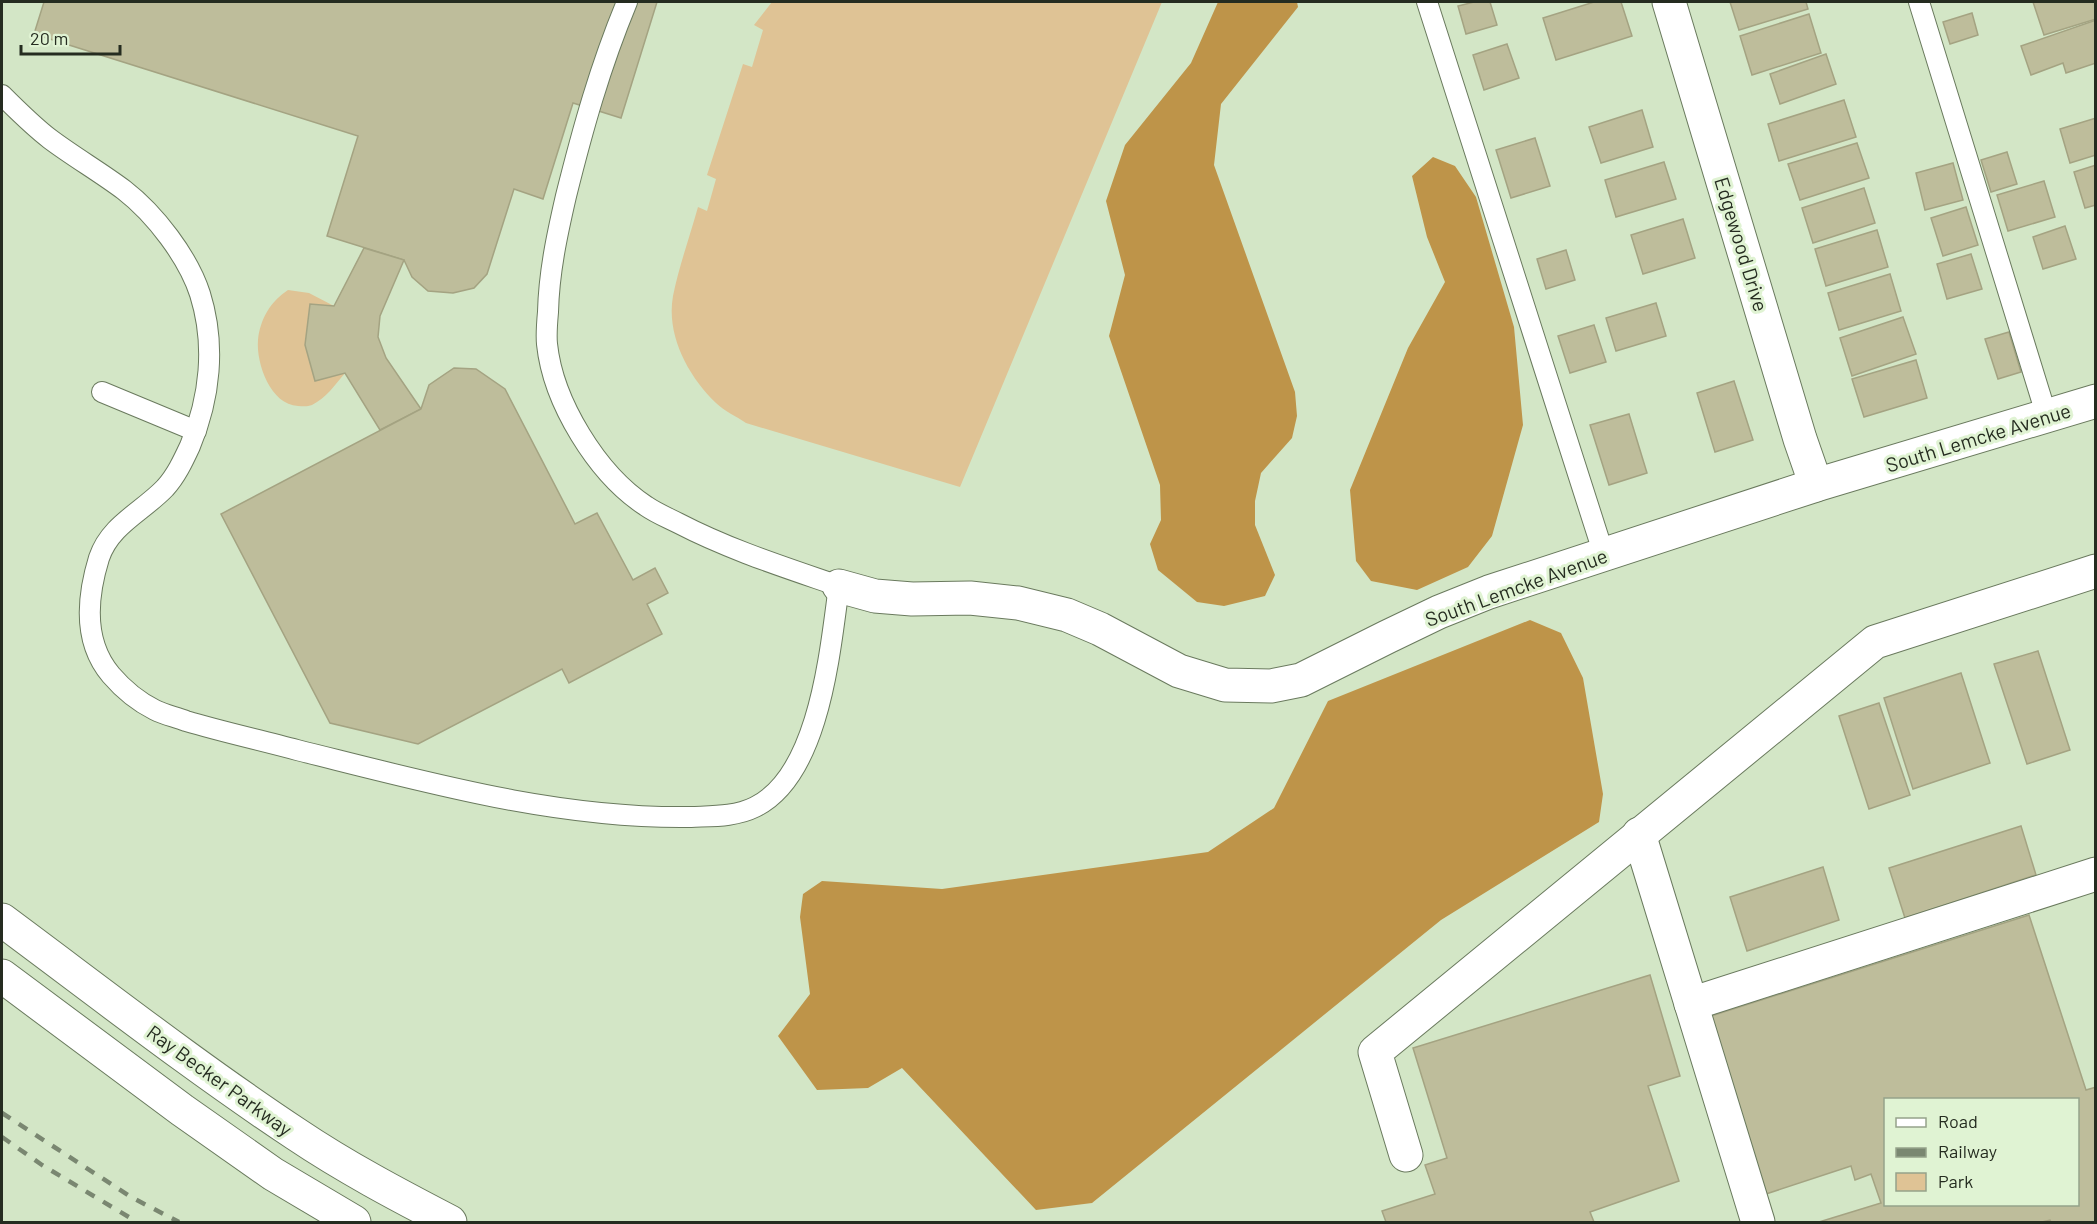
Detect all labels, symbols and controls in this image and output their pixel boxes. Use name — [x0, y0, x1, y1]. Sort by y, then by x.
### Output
scale bar — [21, 18, 120, 56]
text: 20 m — [30, 27, 68, 49]
street label: Edgewood Drive — [1710, 174, 1774, 314]
street label: South Lemcke Avenue — [1883, 397, 2073, 477]
street label: South Lemcke Avenue — [1422, 543, 1610, 631]
street label: Ray Becker Parkway — [143, 1019, 297, 1141]
legend — [1884, 1098, 2079, 1206]
text: Road — [1938, 1110, 1978, 1132]
text: Railway — [1938, 1140, 1997, 1162]
text: Park — [1938, 1170, 1973, 1192]

